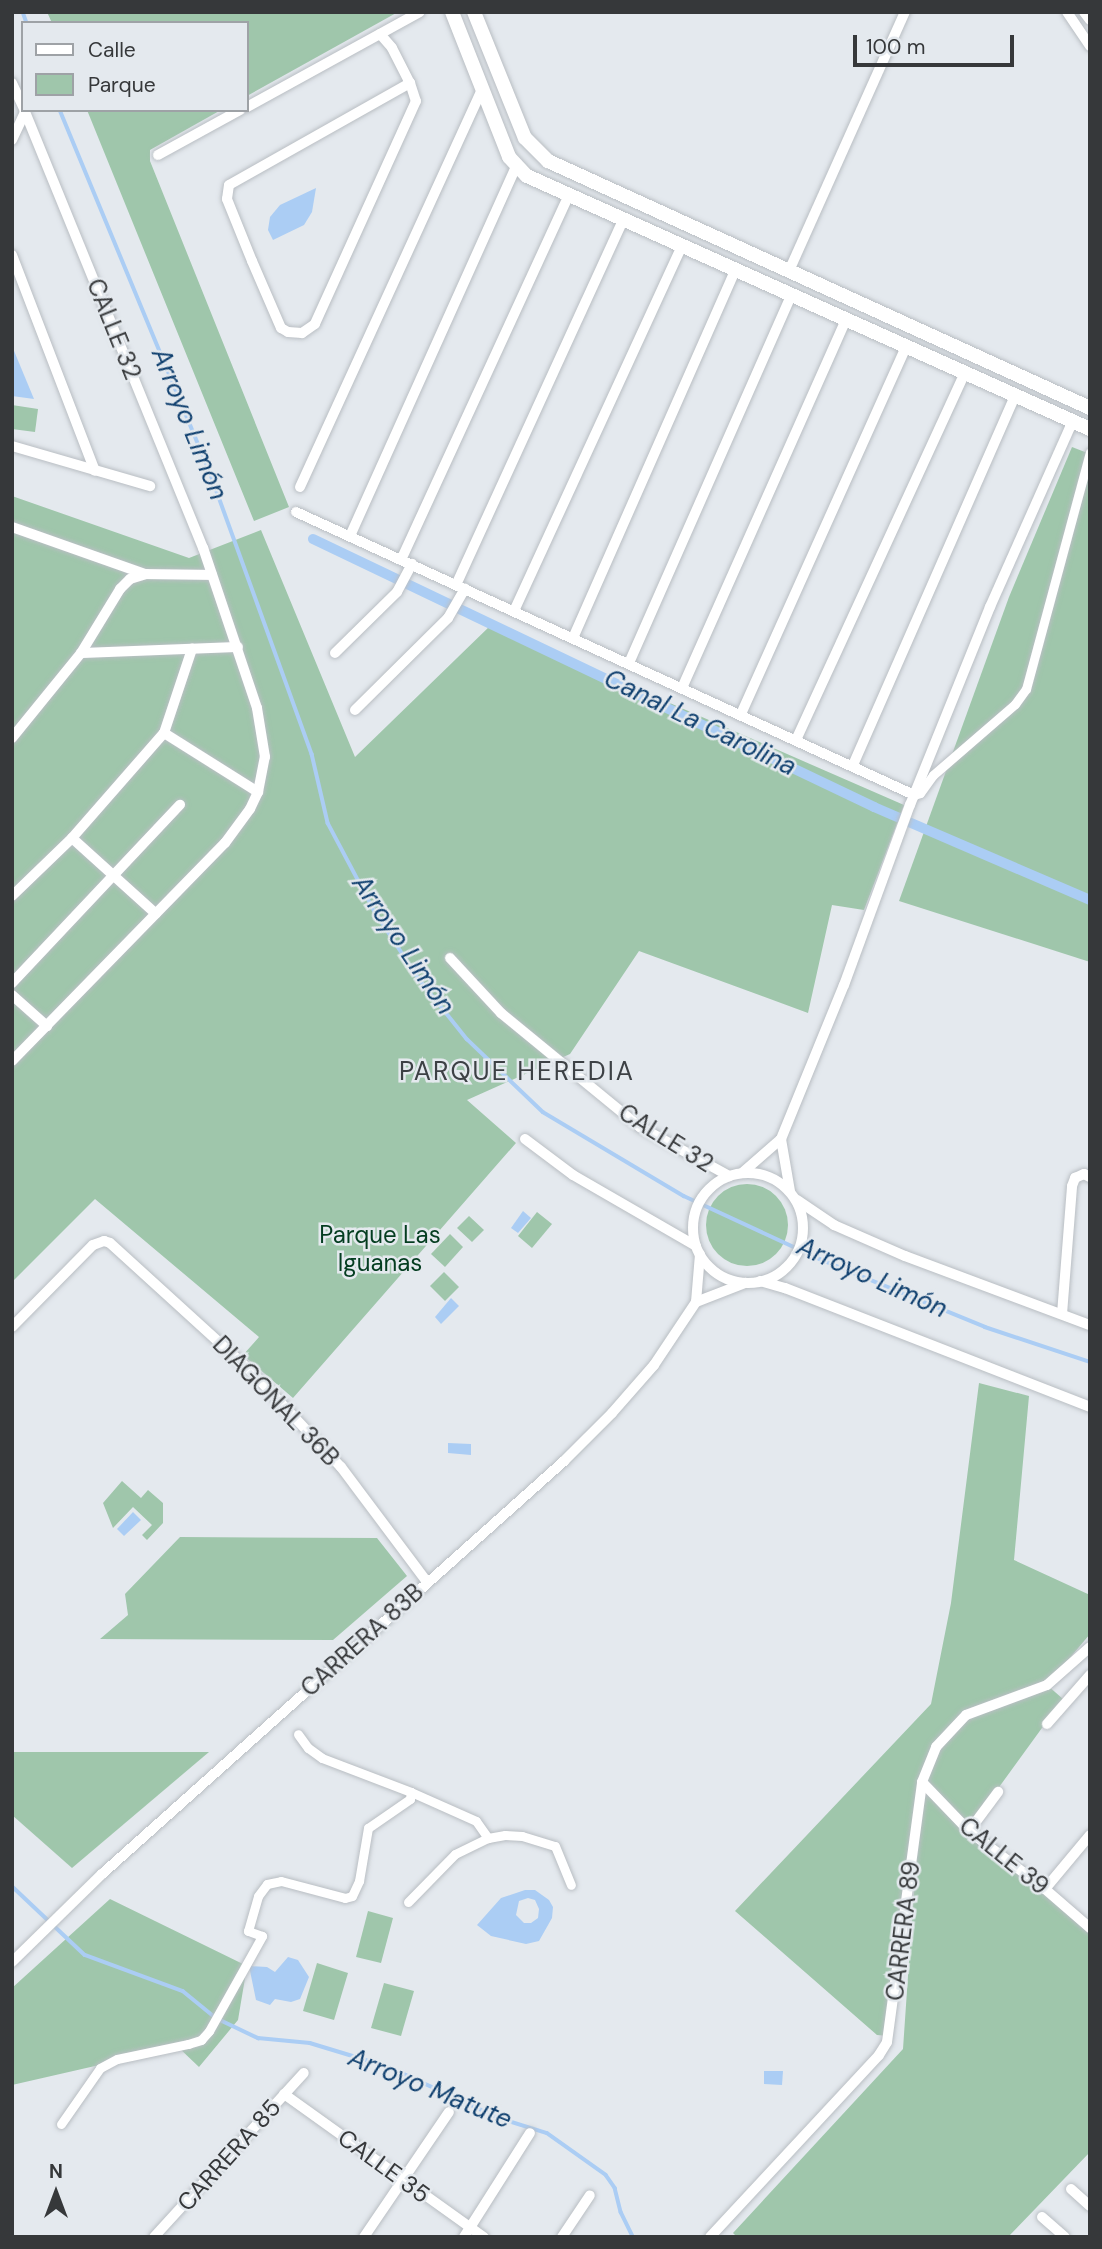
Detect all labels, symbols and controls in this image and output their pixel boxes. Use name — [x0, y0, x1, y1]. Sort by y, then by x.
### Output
legend — [21, 21, 248, 112]
scale bar — [857, 21, 1018, 65]
text: 100 m — [866, 33, 926, 61]
text: Calle — [88, 36, 136, 64]
text: Parque — [88, 71, 156, 99]
street label: CALLE 32 — [81, 274, 147, 384]
water label: Arroyo Limón — [144, 344, 234, 504]
water label: Canal La Carolina — [599, 663, 801, 783]
water label: Arroyo Limón — [345, 870, 461, 1020]
district label: PARQUE HEREDIA — [401, 1056, 633, 1088]
street label: CALLE 32 — [613, 1098, 719, 1178]
park label: Parque Las Iguanas — [319, 1221, 441, 1277]
water label: Arroyo Limón — [792, 1231, 952, 1325]
street label: DIAGONAL 36B — [207, 1330, 345, 1472]
street label: CARRERA 83B — [295, 1578, 429, 1702]
street label: CALLE 39 — [954, 1811, 1054, 1901]
street label: CARRERA 89 — [880, 1860, 926, 2002]
water label: Arroyo Matute — [344, 2042, 516, 2136]
street label: CARRERA 85 — [171, 2093, 287, 2217]
street label: CALLE 35 — [332, 2123, 436, 2209]
north arrow — [21, 2158, 91, 2228]
text: N — [49, 2159, 63, 2184]

